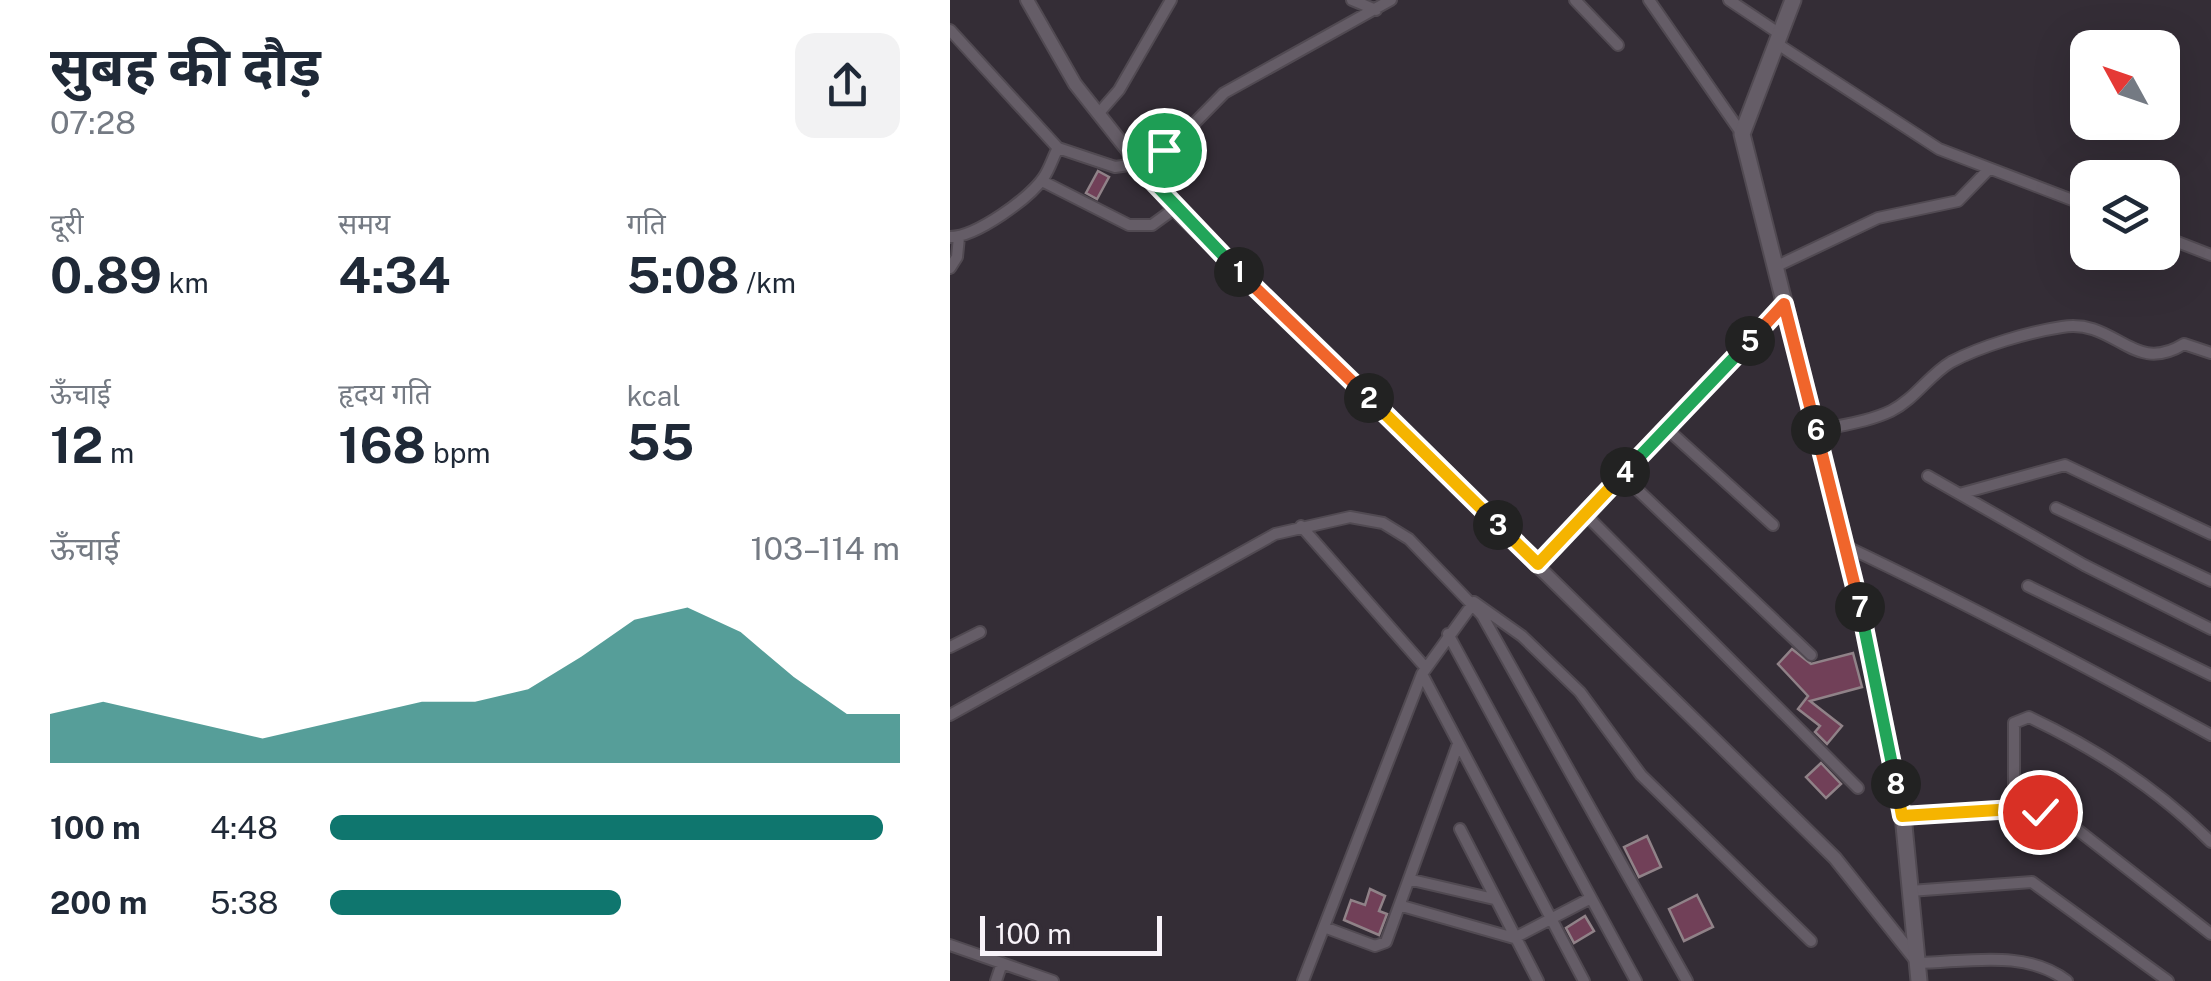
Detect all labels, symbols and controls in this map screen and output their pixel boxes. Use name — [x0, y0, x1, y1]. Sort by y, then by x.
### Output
north arrow — [2070, 30, 2180, 140]
map controls — [2070, 30, 2180, 270]
button: share — [795, 33, 900, 138]
text: सुबह की दौड़ — [50, 34, 321, 98]
text: 07:28 — [50, 104, 136, 141]
pin — [1122, 108, 1207, 193]
icon: arrive — [1137, 123, 1192, 178]
button: layers — [2070, 160, 2180, 270]
text: दूरी — [50, 207, 84, 240]
text: समय — [338, 207, 390, 240]
text: गति — [627, 207, 666, 240]
text: 0.89 — [50, 245, 162, 304]
text: 4:34 — [338, 245, 450, 304]
text: 5:08 — [627, 245, 740, 304]
pin: 1 — [1214, 247, 1264, 297]
text: 1 — [1233, 255, 1245, 288]
text: km — [162, 266, 209, 299]
text: /km — [740, 266, 796, 299]
pin: 5 — [1725, 316, 1775, 366]
text: 5 — [1741, 324, 1759, 357]
pin: 2 — [1344, 373, 1394, 423]
text: ऊँचाई — [50, 377, 111, 410]
text: हृदय गति — [338, 377, 431, 410]
text: kcal — [627, 379, 681, 412]
text: 2 — [1360, 381, 1378, 414]
pin: 6 — [1791, 405, 1841, 455]
text: 55 — [627, 412, 694, 471]
text: 6 — [1807, 413, 1825, 446]
text: 12 — [50, 415, 103, 474]
text: 168 — [338, 415, 426, 474]
text: m — [103, 436, 134, 469]
text: bpm — [426, 436, 491, 469]
pin: 4 — [1600, 447, 1650, 497]
text: 4 — [1616, 455, 1634, 488]
pin: 3 — [1473, 500, 1523, 550]
text: 3 — [1489, 508, 1507, 541]
text: ऊँचाई — [50, 530, 119, 567]
text: 103–114 m — [750, 530, 900, 567]
pin: 7 — [1835, 582, 1885, 632]
text: 7 — [1851, 590, 1869, 623]
pin: 8 — [1871, 759, 1921, 809]
text: 8 — [1887, 767, 1905, 800]
pin — [1998, 770, 2083, 855]
icon: check — [2013, 785, 2068, 840]
text: 100 m — [50, 809, 141, 846]
text: 4:48 — [210, 809, 278, 846]
text: 200 m — [50, 884, 147, 921]
text: 5:38 — [210, 884, 278, 921]
scale bar — [980, 911, 1162, 956]
text: 100 m — [995, 917, 1072, 950]

